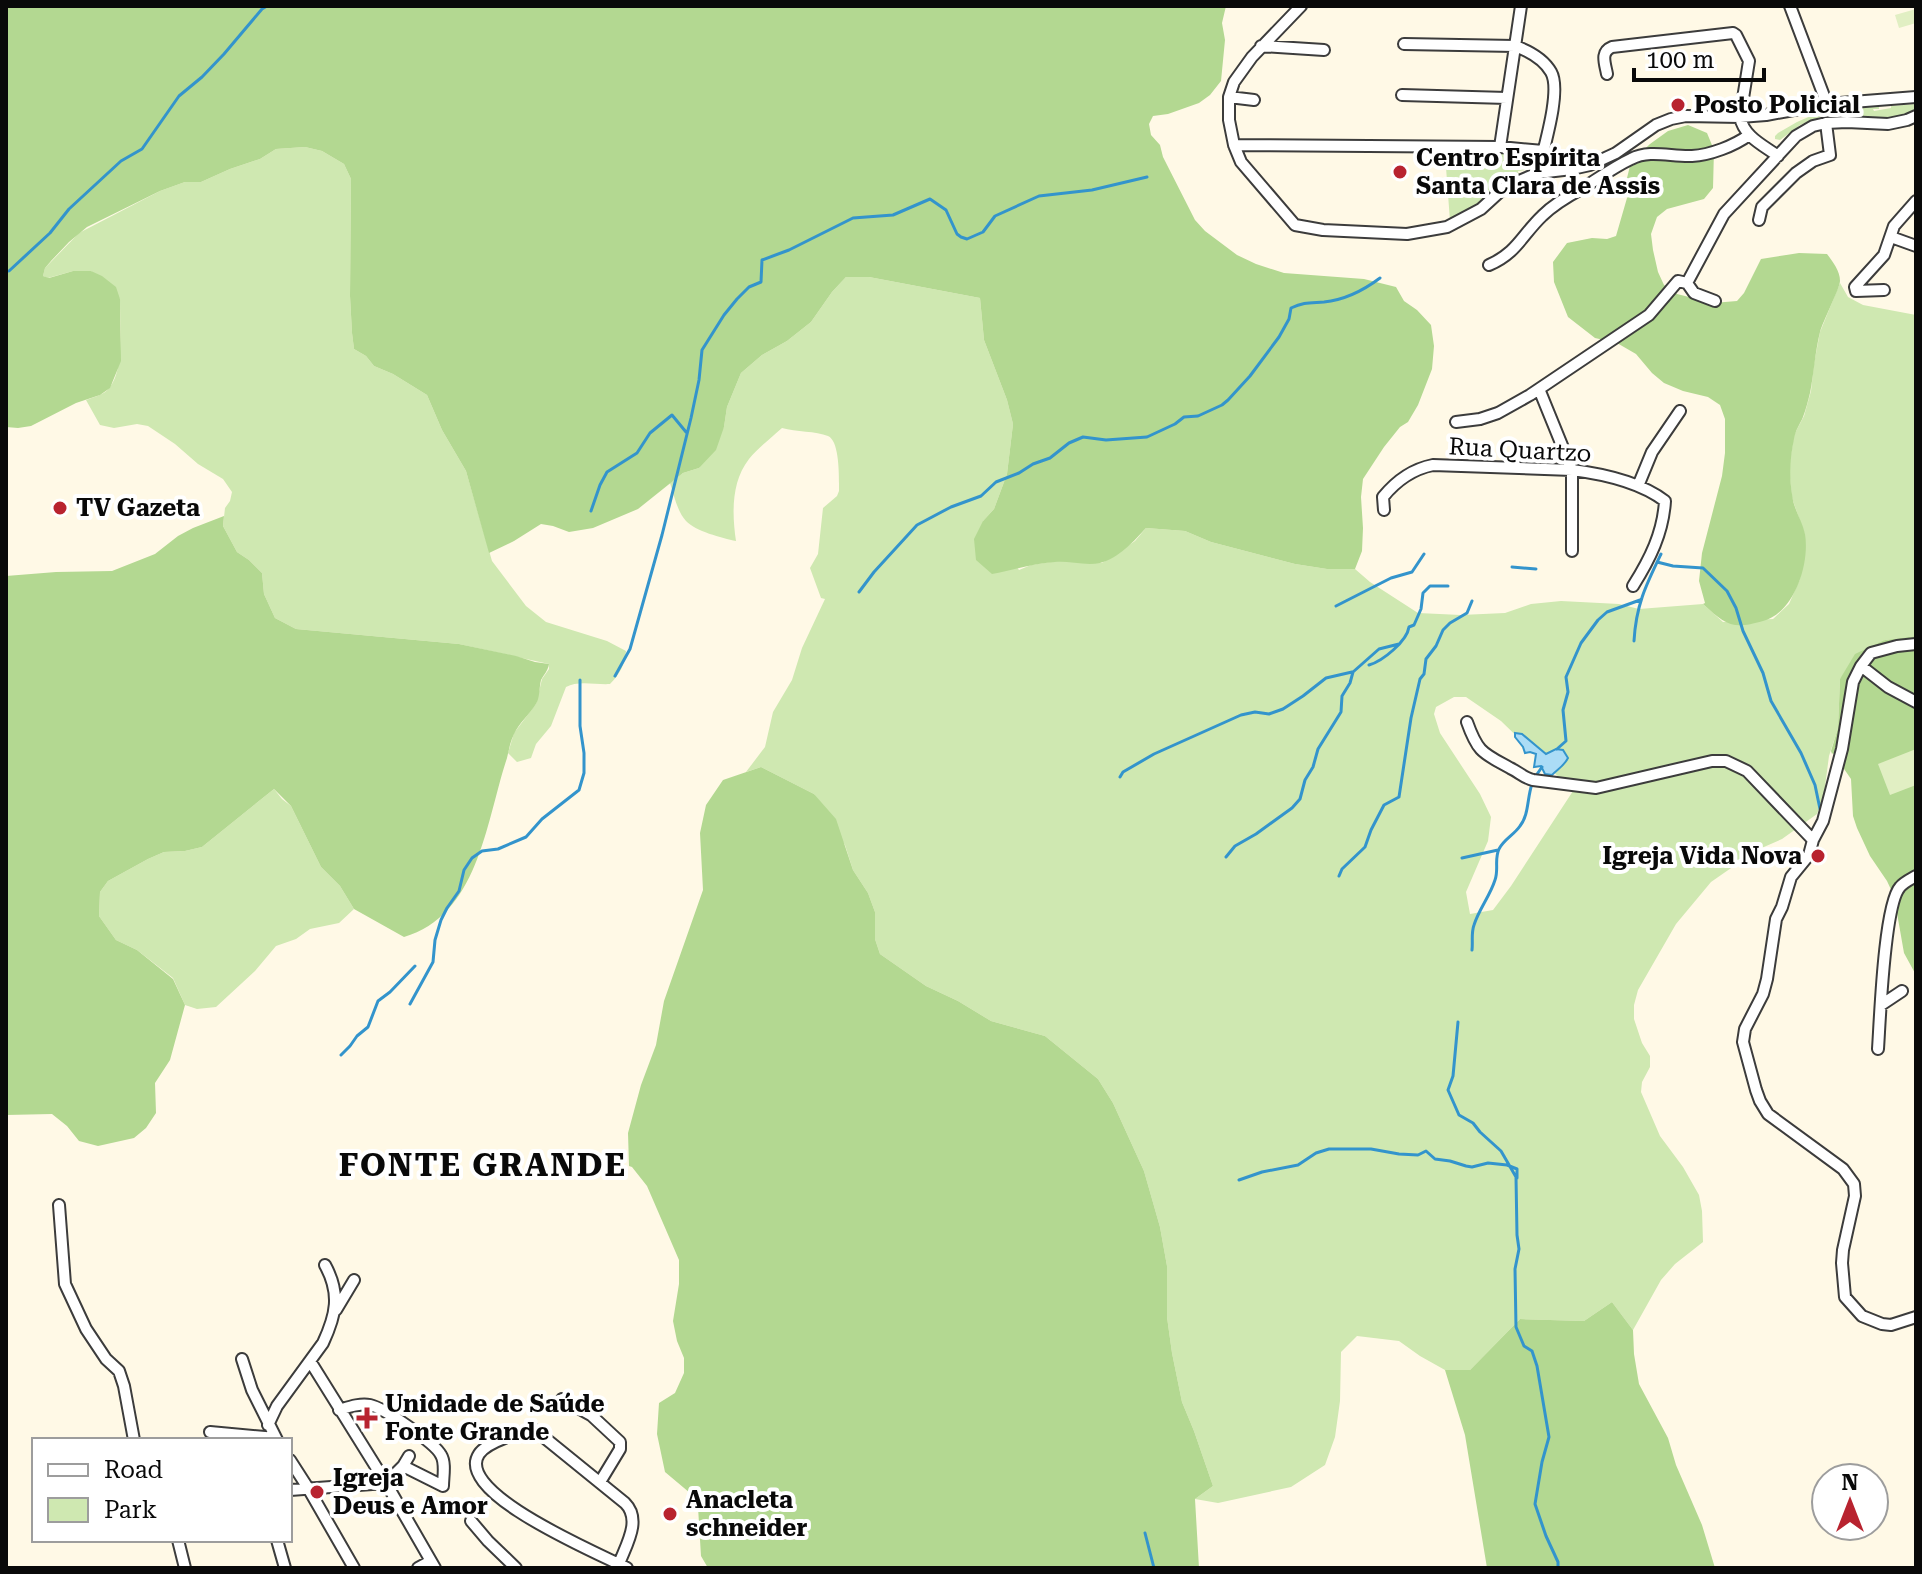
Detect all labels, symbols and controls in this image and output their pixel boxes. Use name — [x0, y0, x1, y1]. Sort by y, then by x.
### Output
scale bar — [1634, 32, 1764, 82]
text: 100 m — [1646, 46, 1714, 74]
place label: Posto Policial — [1694, 91, 1860, 119]
marker: Posto Policial — [1669, 96, 1687, 114]
place label: Centro Espírita Santa Clara de Assis — [1416, 144, 1660, 200]
marker: Centro Espírita Santa Clara de Assis — [1391, 163, 1409, 181]
street label: Rua Quartzo — [1448, 432, 1592, 468]
place label: TV Gazeta — [76, 494, 200, 522]
marker: TV Gazeta — [51, 499, 69, 517]
place label: Igreja Vida Nova — [1602, 842, 1802, 870]
marker: Igreja Vida Nova — [1809, 847, 1827, 865]
district label: FONTE GRANDE — [339, 1146, 627, 1184]
place label: Unidade de Saúde Fonte Grande — [385, 1390, 605, 1446]
marker: Unidade de Saúde Fonte Grande — [356, 1407, 378, 1429]
legend — [32, 1438, 292, 1542]
text: Road — [104, 1456, 163, 1484]
north arrow — [1810, 1462, 1890, 1542]
place label: Igreja Deus e Amor — [333, 1464, 488, 1520]
text: N — [1842, 1470, 1859, 1495]
marker: Igreja Deus e Amor — [308, 1483, 326, 1501]
place label: Anacleta schneider — [686, 1486, 807, 1542]
text: Park — [104, 1496, 157, 1524]
marker: Anacleta schneider — [661, 1505, 679, 1523]

